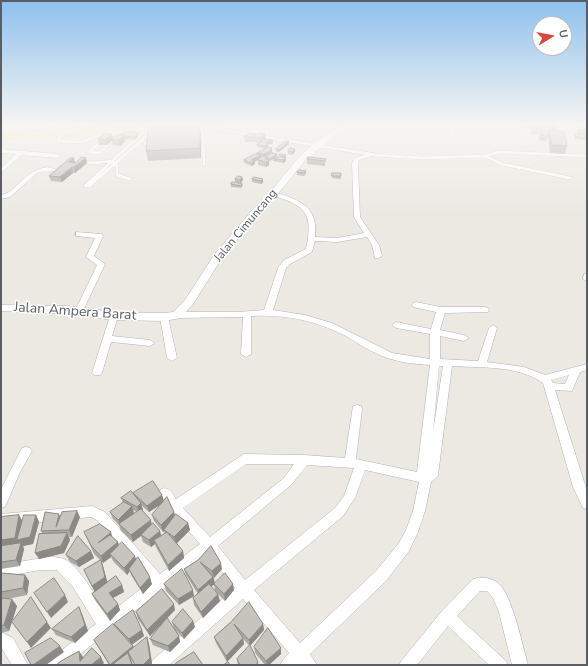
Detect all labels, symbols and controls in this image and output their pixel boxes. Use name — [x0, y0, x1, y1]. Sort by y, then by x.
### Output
north arrow — [532, 16, 572, 56]
text: U — [555, 28, 571, 39]
street label: Jalan Cimuncang — [211, 187, 281, 265]
street label: Jalan Ampera Barat — [13, 299, 137, 325]

